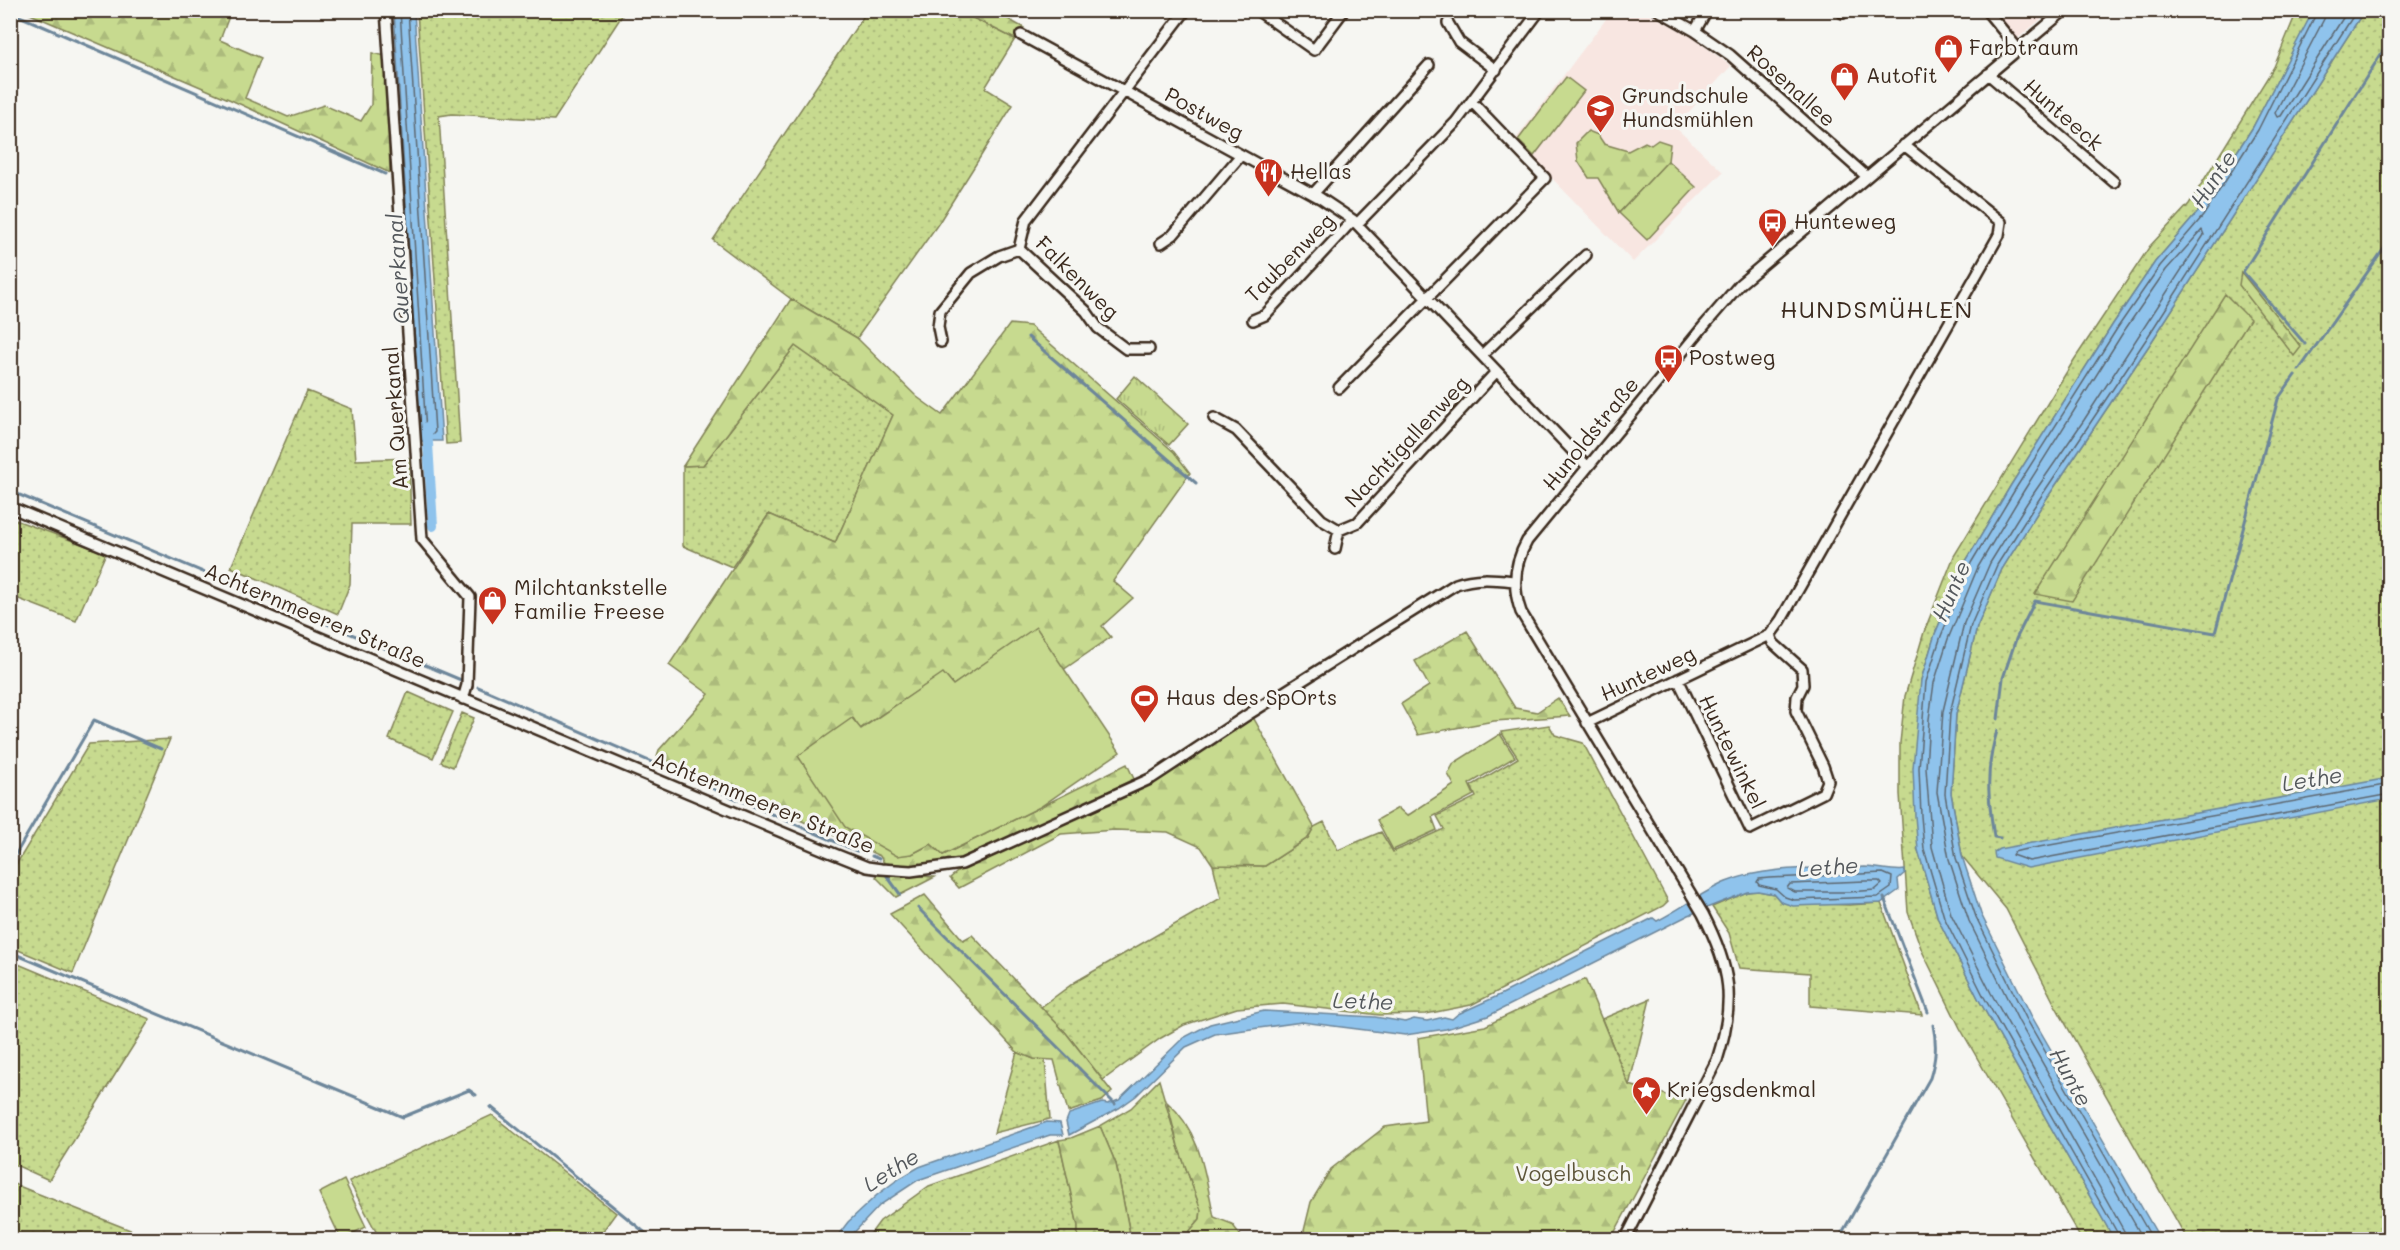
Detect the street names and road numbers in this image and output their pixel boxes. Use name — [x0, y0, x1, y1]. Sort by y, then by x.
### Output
street label: Rosenallee — [1742, 38, 1842, 132]
street label: Hunteeck — [2019, 72, 2109, 156]
street label: Postweg — [1160, 80, 1249, 145]
street label: Taubenweg — [1238, 206, 1339, 307]
street label: Falkenweg — [1031, 229, 1126, 324]
street label: Am Querkanal — [376, 346, 413, 491]
street label: Nachtigallenweg — [1338, 369, 1474, 512]
street label: Hunoldstraße — [1536, 371, 1644, 495]
street label: Achternmeerer Straße — [201, 556, 430, 673]
street label: Hunteweg — [1596, 639, 1699, 706]
street label: Huntewinkel — [1694, 690, 1773, 813]
street label: Achternmeerer Straße — [648, 745, 879, 859]

